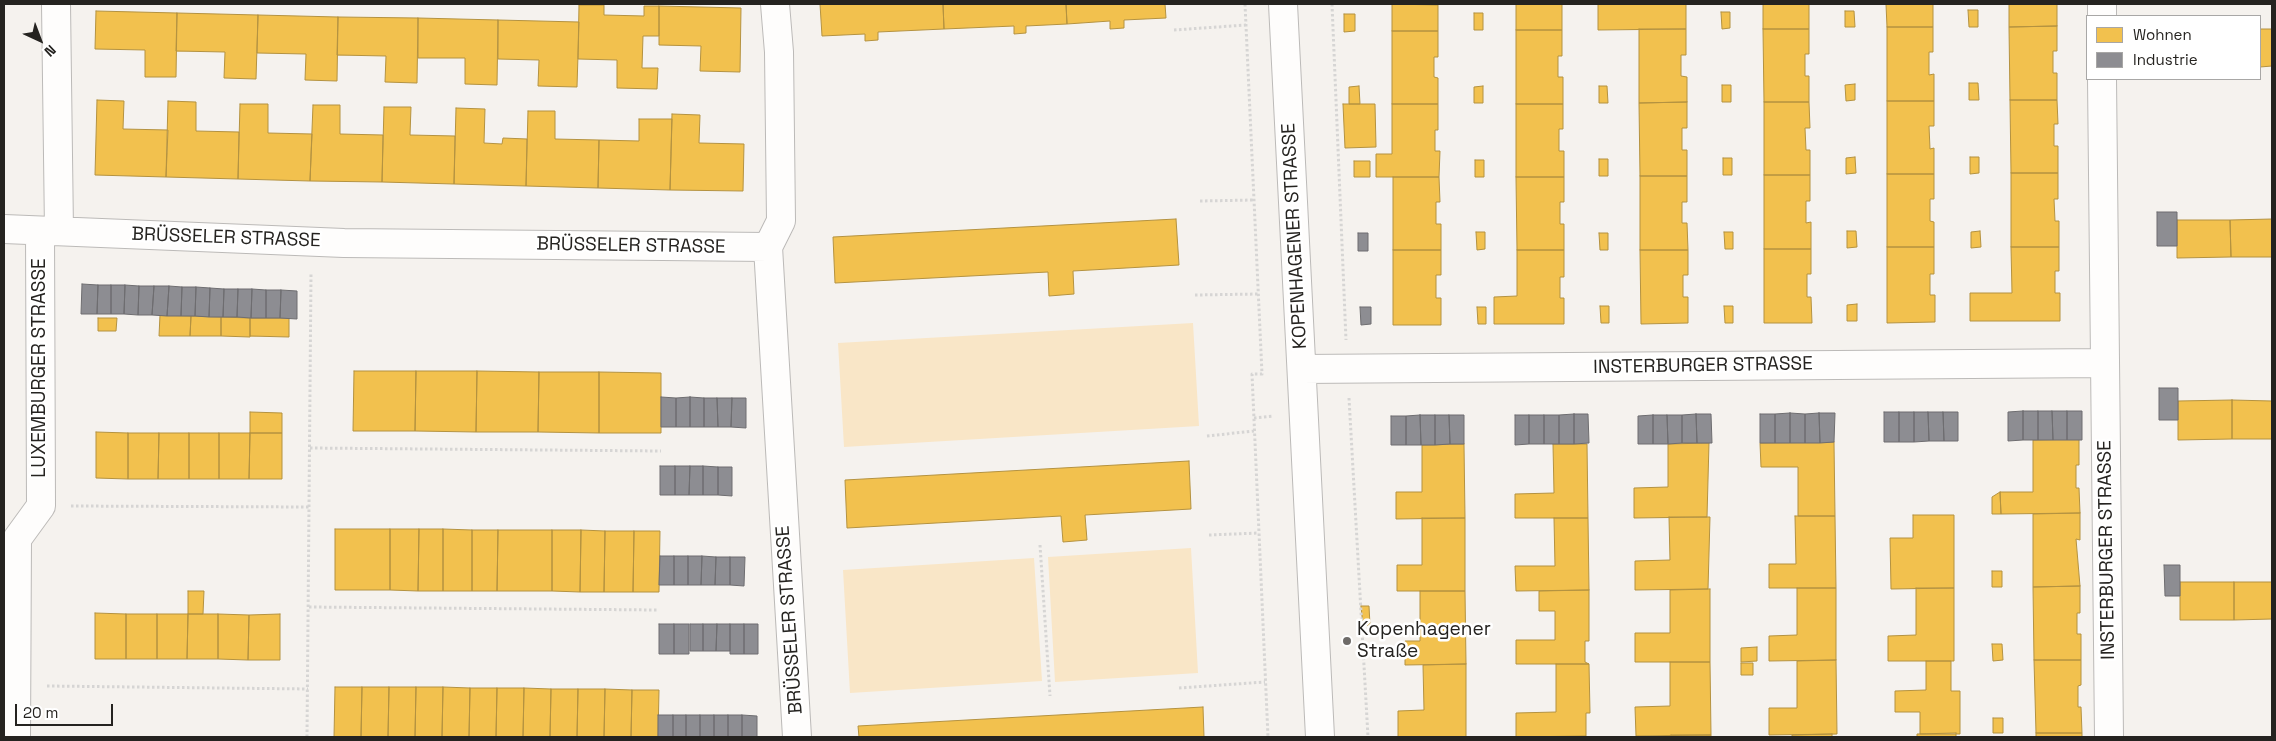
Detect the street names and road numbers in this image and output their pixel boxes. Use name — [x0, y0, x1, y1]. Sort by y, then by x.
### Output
street label: KOPENHAGENER STRASSE — [1278, 122, 1312, 350]
street label: BRÜSSELER STRASSE — [131, 223, 321, 253]
street label: BRÜSSELER STRASSE — [536, 233, 726, 259]
street label: LUXEMBURGER STRASSE — [29, 258, 51, 478]
street label: INSTERBURGER STRASSE — [1593, 353, 1813, 379]
street label: INSTERBURGER STRASSE — [2094, 440, 2120, 660]
street label: BRÜSSELER STRASSE — [772, 525, 808, 715]

